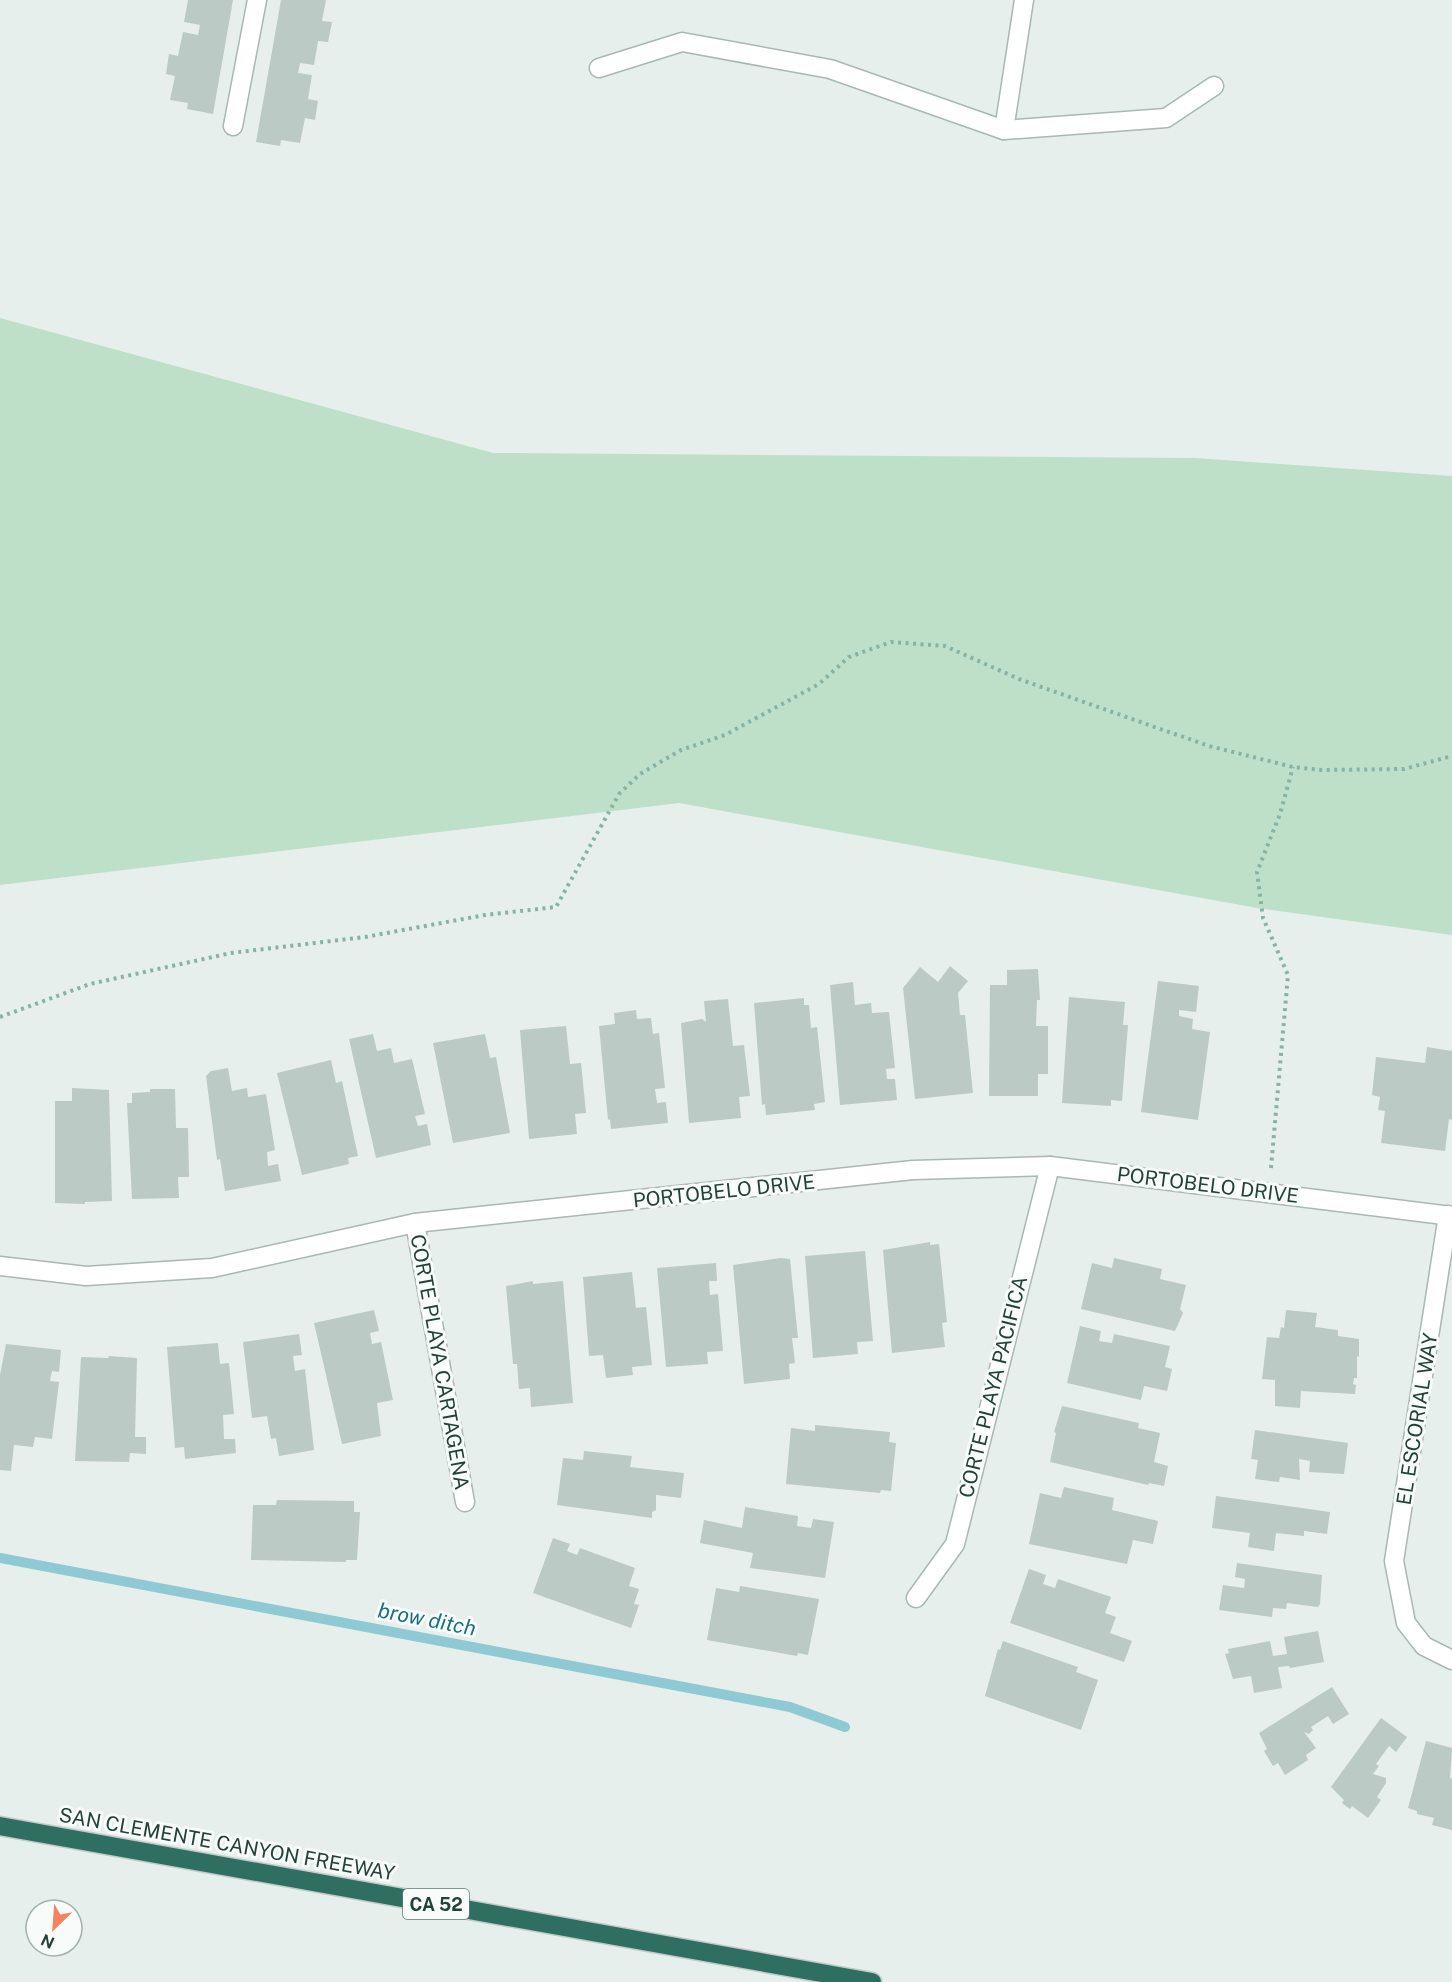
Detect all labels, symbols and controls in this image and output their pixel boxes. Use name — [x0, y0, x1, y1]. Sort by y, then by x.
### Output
street label: PORTOBELO DRIVE — [1116, 1162, 1300, 1208]
street label: PORTOBELO DRIVE — [632, 1170, 816, 1212]
street label: CORTE PLAYA CARTAGENA — [406, 1232, 474, 1492]
street label: CORTE PLAYA PACIFICA — [954, 1274, 1032, 1500]
street label: EL ESCORIAL WAY — [1392, 1331, 1442, 1507]
water label: brow ditch — [376, 1597, 478, 1641]
street label: SAN CLEMENTE CANYON FREEWAY — [57, 1803, 397, 1885]
road number: CA 52 — [403, 1889, 469, 1919]
north arrow — [24, 1898, 84, 1958]
text: N — [38, 1930, 58, 1952]

